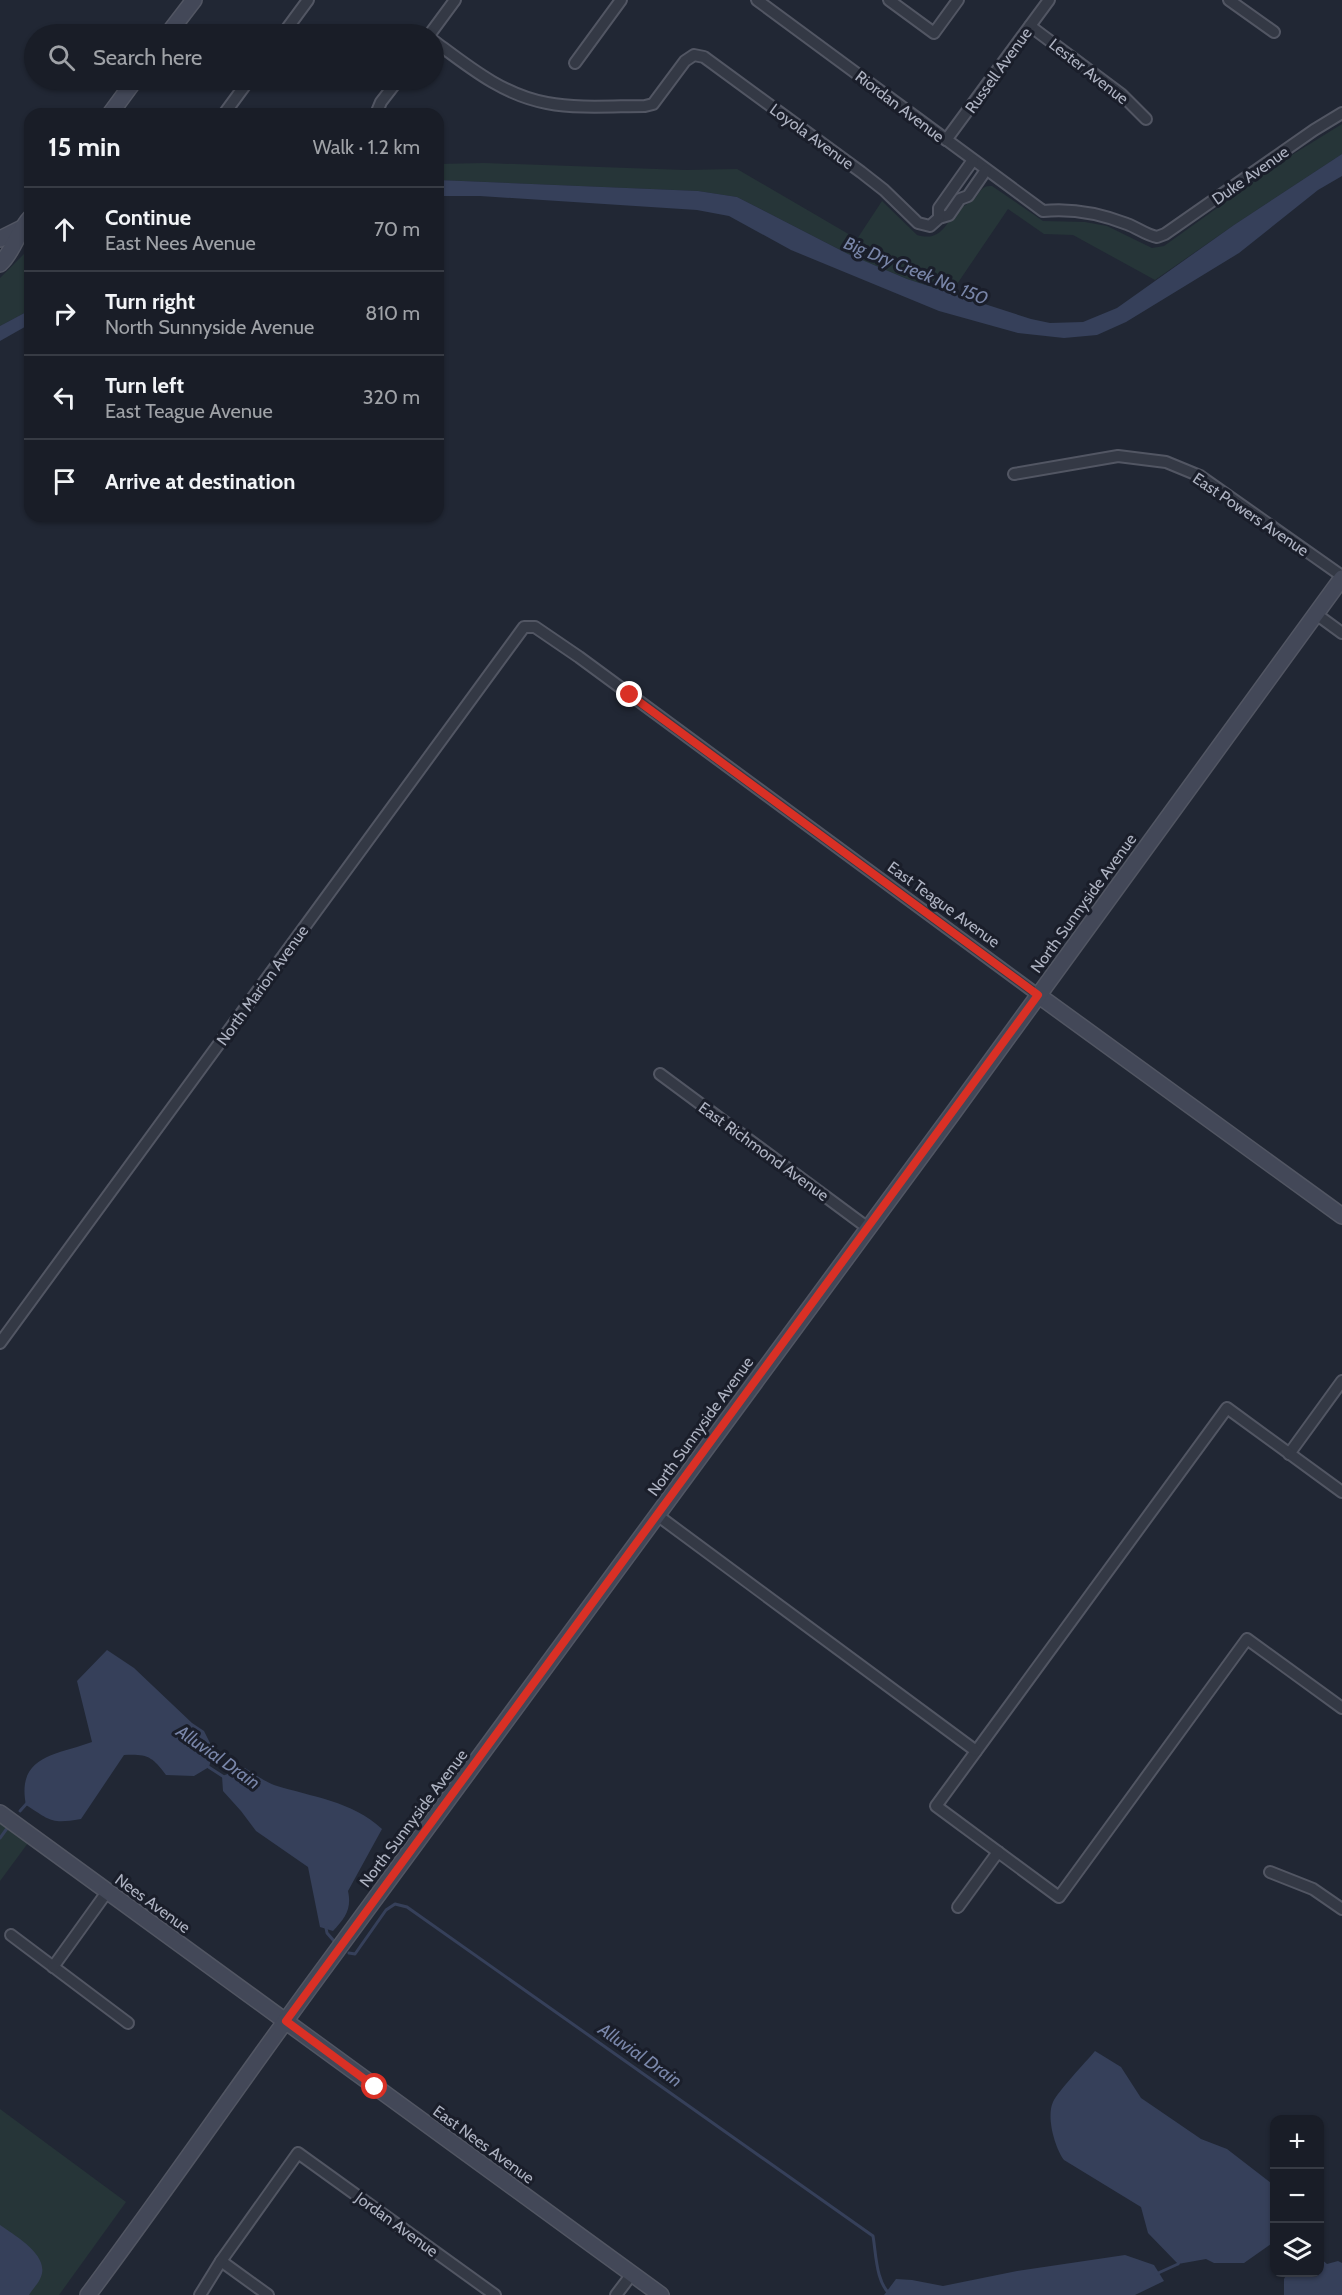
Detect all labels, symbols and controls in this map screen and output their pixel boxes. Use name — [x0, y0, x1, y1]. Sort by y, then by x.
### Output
search box — [24, 24, 444, 90]
street label: Russell Avenue — [961, 24, 1036, 117]
street label: Lester Avenue — [1045, 34, 1132, 108]
icon: search — [45, 41, 78, 74]
text: Search here — [93, 44, 202, 71]
street label: Riordan Avenue — [851, 67, 948, 146]
street label: Loyola Avenue — [766, 100, 857, 173]
text: 15 min — [48, 131, 121, 163]
text: Walk · 1.2 km — [313, 135, 420, 159]
street label: Duke Avenue — [1208, 142, 1292, 209]
text: Continue — [105, 204, 191, 231]
icon: ahead — [48, 213, 81, 246]
text: 70 m — [374, 217, 420, 241]
text: East Nees Avenue — [105, 231, 256, 255]
water label: Big Dry Creek No. 150 — [841, 232, 991, 310]
text: Turn right — [105, 288, 195, 315]
icon: right — [48, 297, 81, 330]
text: 810 m — [365, 301, 420, 325]
text: North Sunnyside Avenue — [105, 315, 314, 339]
text: Turn left — [105, 372, 184, 399]
icon: left — [48, 381, 81, 414]
text: 320 m — [363, 385, 420, 409]
text: East Teague Avenue — [105, 399, 273, 423]
icon: arrive — [48, 465, 81, 498]
text: Arrive at destination — [105, 468, 295, 495]
street label: East Powers Avenue — [1189, 469, 1312, 560]
route end — [616, 681, 642, 707]
street label: North Sunnyside Avenue — [1027, 830, 1140, 977]
street label: East Teague Avenue — [884, 857, 1004, 952]
street label: North Marion Avenue — [212, 922, 312, 1049]
street label: East Richmond Avenue — [695, 1098, 832, 1205]
street label: North Sunnyside Avenue — [644, 1353, 757, 1500]
water label: Alluvial Drain — [171, 1720, 264, 1794]
street label: North Sunnyside Avenue — [355, 1746, 471, 1891]
street label: Nees Avenue — [111, 1870, 194, 1937]
water label: Alluvial Drain — [593, 2018, 686, 2092]
route start — [361, 2073, 387, 2099]
street label: East Nees Avenue — [429, 2101, 538, 2188]
map controls — [1270, 2115, 1324, 2277]
button: + — [1270, 2115, 1324, 2169]
button: − — [1270, 2169, 1324, 2223]
street label: Jordan Avenue — [351, 2188, 442, 2261]
button: layers — [1270, 2223, 1324, 2277]

